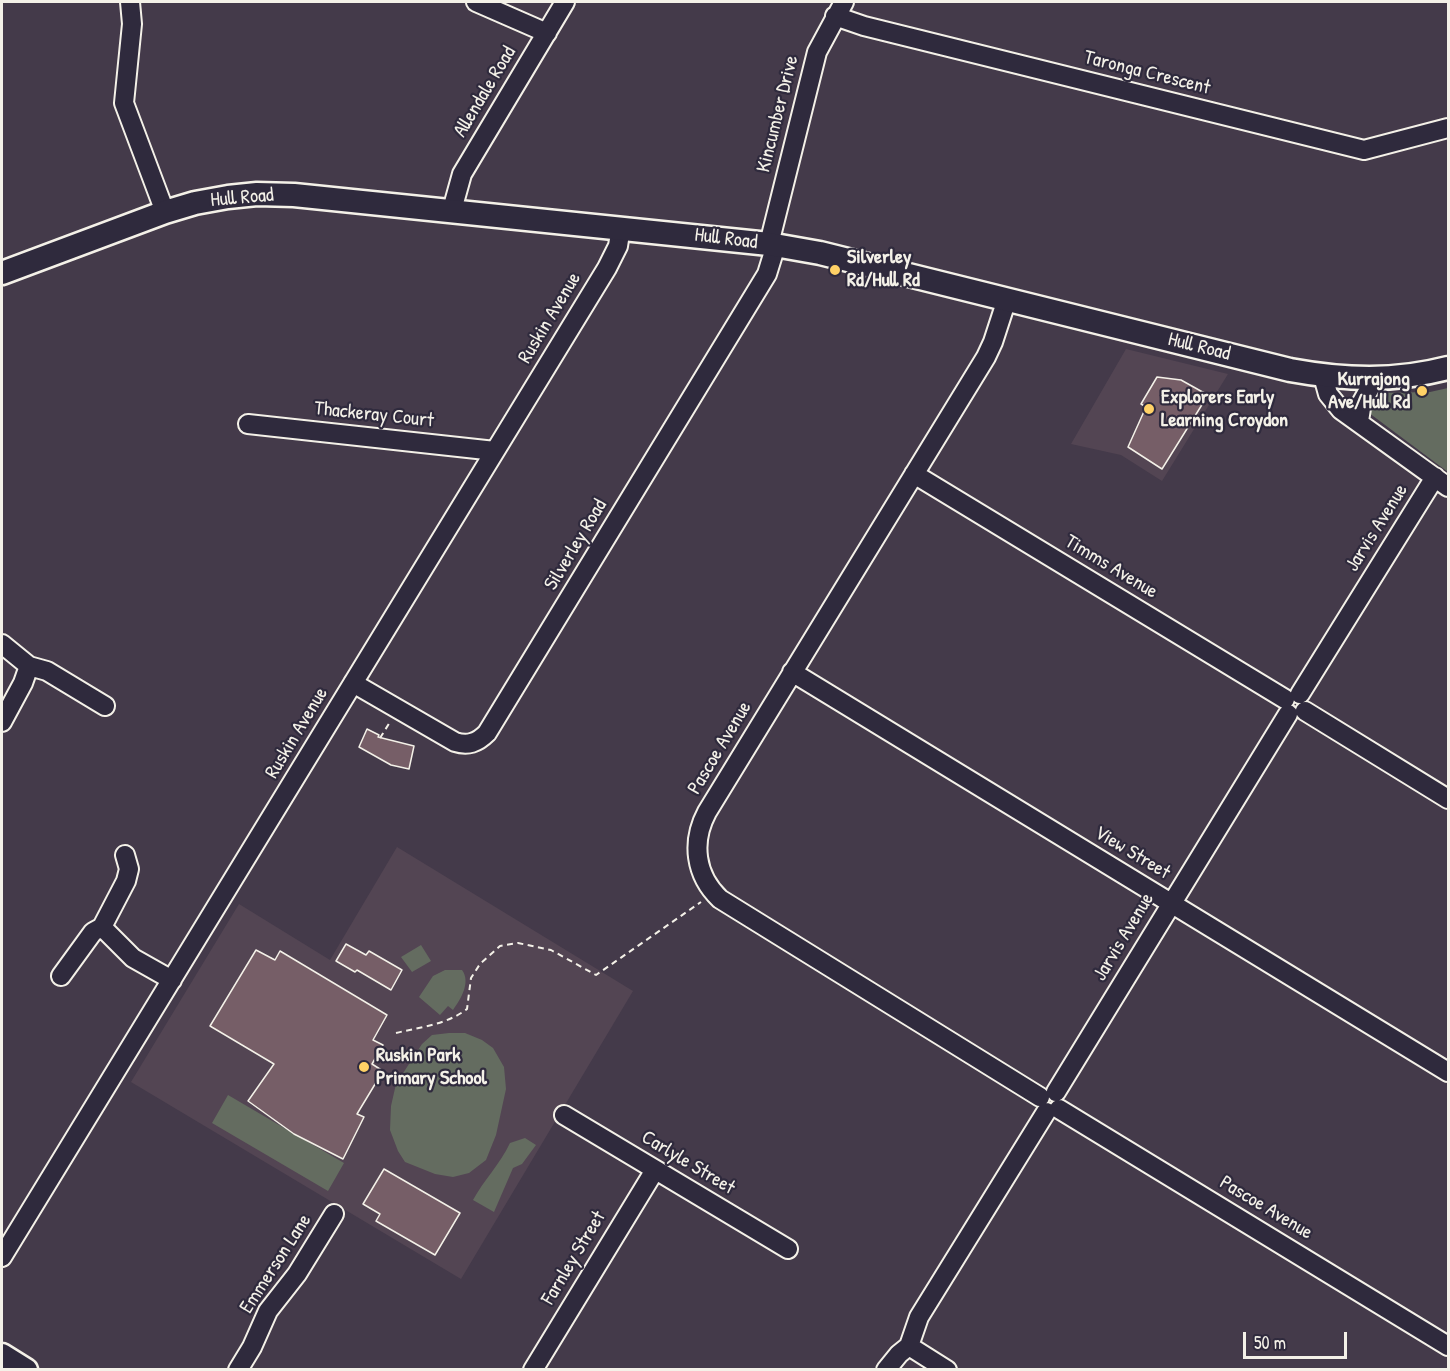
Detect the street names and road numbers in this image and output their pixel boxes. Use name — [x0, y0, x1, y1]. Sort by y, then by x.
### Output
street label: Allendale Road — [449, 42, 521, 142]
street label: Taronga Crescent — [1081, 46, 1213, 100]
street label: Kincumber Drive — [752, 53, 804, 175]
street label: Hull Road — [209, 183, 275, 213]
street label: Hull Road — [693, 223, 759, 255]
street label: Ruskin Avenue — [513, 268, 587, 368]
street label: Hull Road — [1165, 328, 1233, 366]
street label: Thackeray Court — [313, 397, 435, 433]
street label: Jarvis Avenue — [1341, 480, 1413, 576]
street label: Silverley Road — [540, 495, 612, 595]
street label: Timms Avenue — [1060, 530, 1162, 604]
street label: Ruskin Avenue — [260, 683, 334, 783]
street label: Pascoe Avenue — [683, 697, 757, 799]
street label: View Street — [1090, 821, 1174, 885]
street label: Jarvis Avenue — [1088, 889, 1160, 985]
street label: Carlyle Street — [637, 1126, 739, 1200]
street label: Pascoe Avenue — [1215, 1171, 1317, 1245]
street label: Farnley Street — [537, 1207, 611, 1309]
street label: Emmerson Lane — [235, 1210, 317, 1318]

